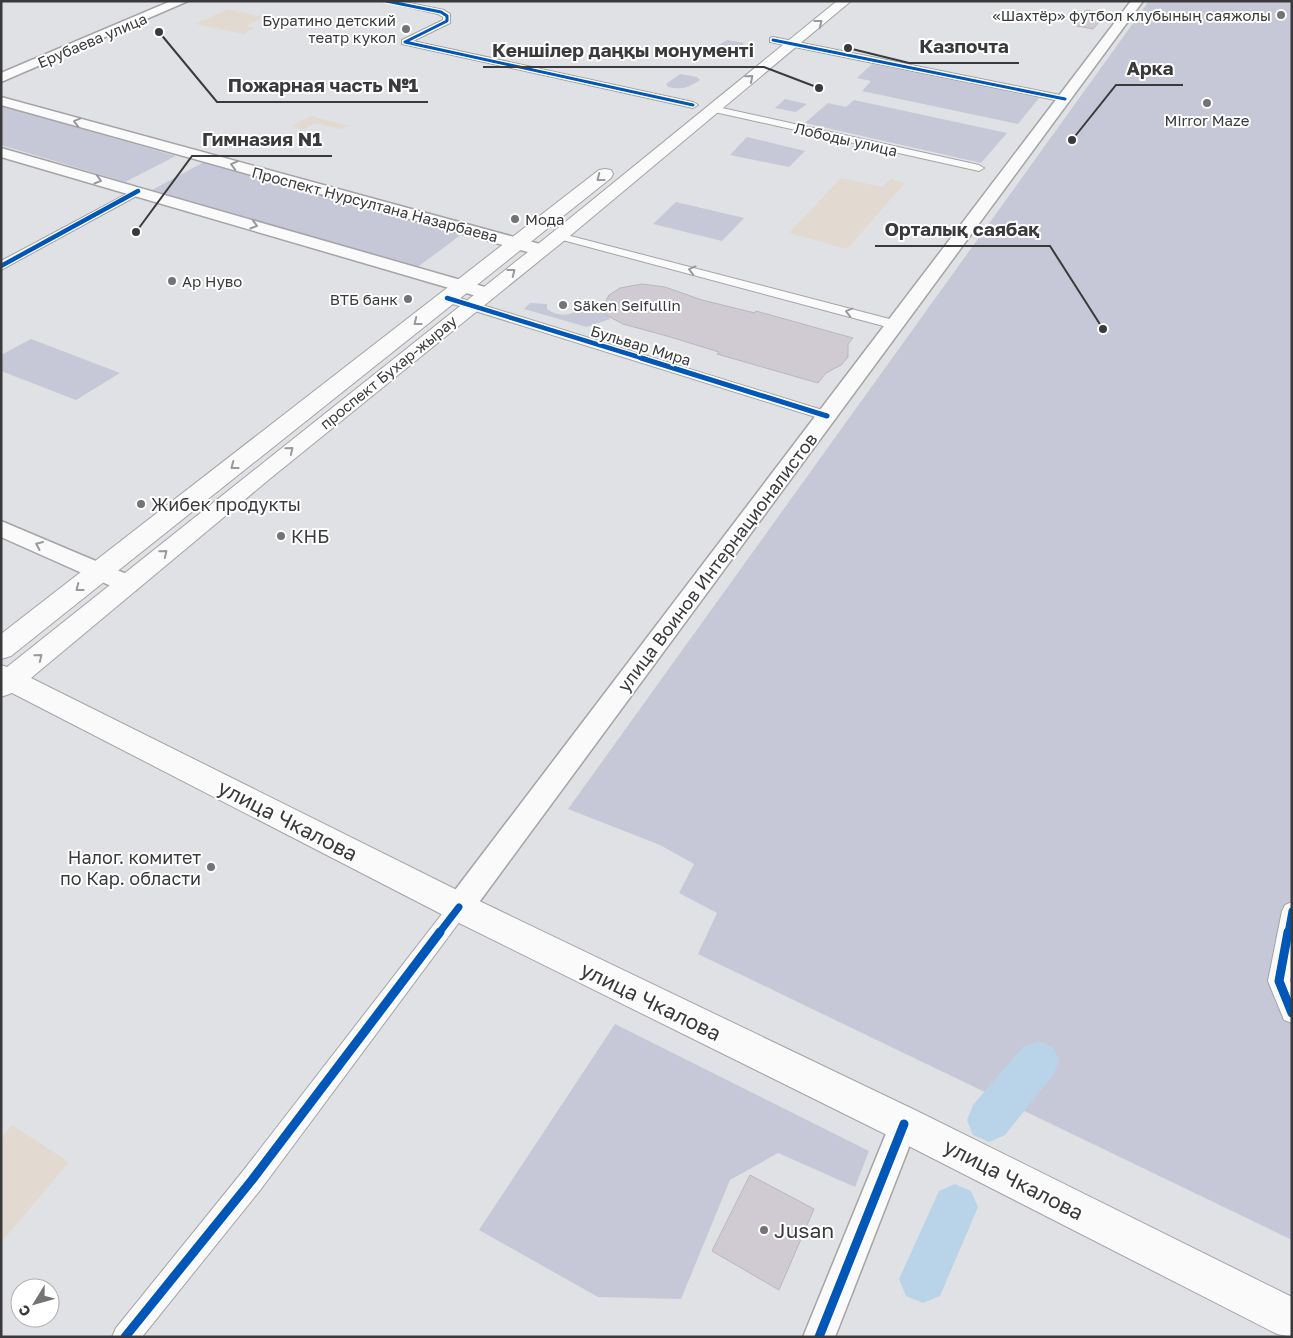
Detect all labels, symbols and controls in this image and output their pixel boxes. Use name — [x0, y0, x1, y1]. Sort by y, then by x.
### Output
place label: «Шахтёр» футбол клубының саяжолы — [992, 6, 1271, 24]
street label: Ерубаева улица — [35, 9, 149, 71]
marker: «Шахтёр» футбол клубының саяжолы — [1275, 9, 1287, 21]
place label: Буратино детский театр кукол — [262, 11, 396, 46]
one-way arrow — [813, 19, 822, 28]
marker: Буратино детский театр кукол — [400, 23, 412, 35]
callout: Казпочта — [909, 29, 1019, 63]
callout: Кеншілер даңқы монументі — [483, 33, 764, 67]
text: Казпочта — [919, 34, 1009, 57]
text: Кеншілер даңқы монументі — [492, 38, 754, 61]
callout: Арка — [1116, 51, 1183, 85]
text: Арка — [1126, 56, 1174, 79]
callout: Пожарная часть №1 — [217, 68, 428, 102]
text: Пожарная часть №1 — [228, 73, 419, 96]
one-way arrow — [744, 76, 753, 84]
marker: Mirror Maze — [1201, 97, 1213, 109]
place label: Mirror Maze — [1165, 111, 1250, 129]
one-way arrow — [73, 117, 82, 128]
street label: Лободы улица — [793, 118, 899, 160]
callout: Гимназия N1 — [192, 122, 332, 156]
text: Гимназия N1 — [202, 127, 322, 150]
one-way arrow — [230, 160, 238, 171]
street label: Проспект Нурсултана Назарбаева — [250, 162, 500, 246]
one-way arrow — [596, 173, 605, 182]
one-way arrow — [94, 174, 103, 185]
place label: Мода — [525, 210, 564, 228]
callout: Орталық саябақ — [875, 212, 1050, 246]
marker: Мода — [509, 213, 521, 225]
text: Орталық саябақ — [884, 217, 1040, 240]
one-way arrow — [250, 220, 258, 230]
one-way arrow — [688, 266, 696, 276]
one-way arrow — [507, 269, 516, 278]
place label: Ар Нуво — [182, 272, 242, 290]
marker: Ар Нуво — [166, 275, 178, 287]
place label: ВТБ банк — [330, 290, 398, 308]
marker: ВТБ банк — [402, 293, 414, 305]
place label: Säken Seifullin — [573, 296, 681, 314]
marker: Säken Seifullin — [557, 299, 569, 311]
one-way arrow — [844, 307, 853, 318]
street label: проспект Бухар-жырау — [316, 311, 460, 433]
one-way arrow — [413, 316, 423, 325]
street label: Бульвар Мира — [589, 321, 693, 369]
street label: улица Воинов Интернационалистов — [612, 428, 822, 696]
one-way arrow — [284, 448, 293, 456]
one-way arrow — [231, 460, 240, 468]
place label: Жибек продукты — [151, 493, 301, 515]
marker: Жибек продукты — [135, 498, 147, 510]
place label: КНБ — [291, 525, 329, 547]
marker: КНБ — [275, 530, 287, 542]
one-way arrow — [35, 540, 44, 551]
one-way arrow — [159, 550, 168, 559]
one-way arrow — [75, 582, 85, 591]
one-way arrow — [33, 654, 42, 662]
street label: улица Чкалова — [214, 774, 362, 866]
place label: Налог. комитет по Кар. области — [60, 846, 201, 889]
marker: Налог. комитет по Кар. области — [205, 861, 217, 873]
street label: улица Чкалова — [576, 956, 726, 1046]
street label: улица Чкалова — [940, 1133, 1088, 1225]
place label: Jusan — [774, 1217, 834, 1243]
marker: Jusan — [758, 1224, 770, 1236]
north arrow — [10, 1278, 60, 1328]
text: С — [14, 1302, 34, 1320]

